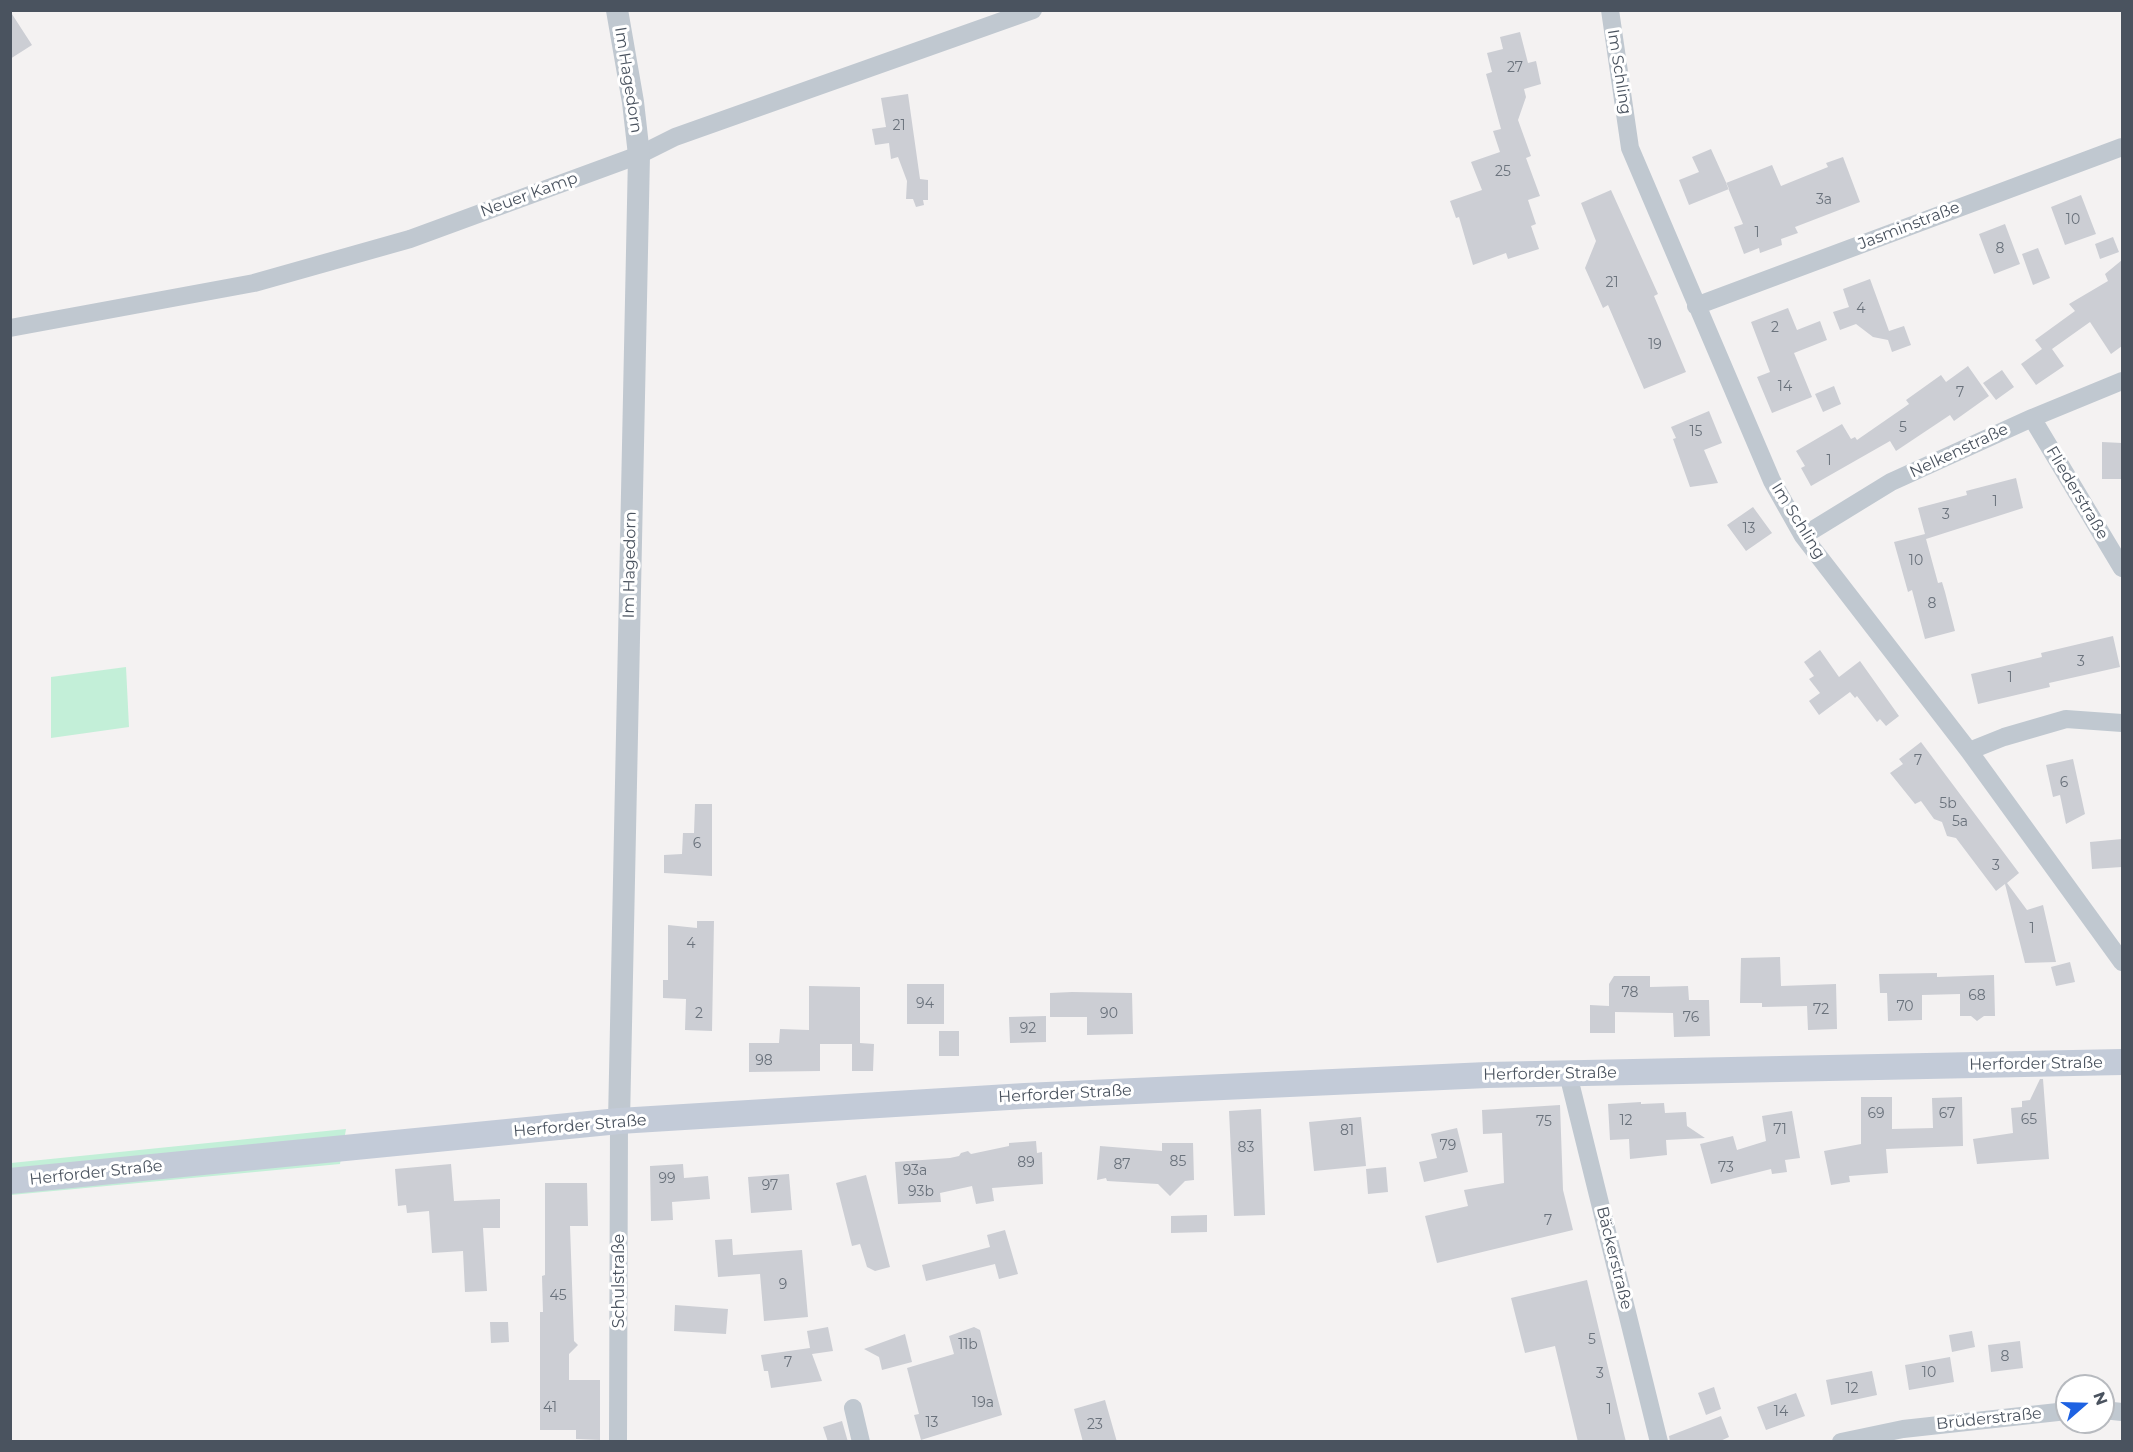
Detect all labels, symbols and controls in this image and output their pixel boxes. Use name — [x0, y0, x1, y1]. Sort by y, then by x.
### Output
street label: Im Hagedorn — [610, 26, 646, 134]
street label: Im Schling — [1603, 28, 1635, 116]
house number: 27 — [1507, 60, 1523, 76]
house number: 21 — [892, 118, 906, 134]
house number: 25 — [1495, 164, 1511, 180]
street label: Neuer Kamp — [478, 169, 580, 221]
house number: 3a — [1816, 192, 1832, 208]
street label: Jasminstraße — [1856, 198, 1962, 254]
house number: 10 — [2066, 212, 2080, 228]
house number: 1 — [1754, 225, 1760, 241]
house number: 8 — [1996, 241, 2004, 257]
house number: 21 — [1605, 275, 1619, 291]
house number: 4 — [1856, 301, 1866, 317]
house number: 2 — [1771, 320, 1779, 336]
house number: 19 — [1648, 337, 1662, 353]
house number: 14 — [1778, 379, 1792, 395]
house number: 7 — [1956, 385, 1964, 401]
house number: 5 — [1899, 420, 1907, 436]
street label: Nelkenstraße — [1907, 420, 2011, 482]
house number: 15 — [1690, 424, 1702, 440]
street label: Fliederstraße — [2042, 443, 2112, 543]
house number: 1 — [1826, 453, 1832, 469]
street label: Im Schling — [1767, 479, 1829, 563]
house number: 1 — [1992, 494, 1998, 510]
house number: 3 — [1942, 507, 1950, 523]
street label: Im Hagedorn — [619, 511, 641, 619]
house number: 13 — [1743, 521, 1755, 537]
house number: 10 — [1909, 553, 1923, 569]
house number: 8 — [1928, 596, 1936, 612]
house number: 3 — [2077, 654, 2085, 670]
house number: 1 — [2007, 670, 2013, 686]
house number: 7 — [1914, 753, 1922, 769]
house number: 6 — [2060, 775, 2068, 791]
house number: 5b — [1939, 796, 1957, 812]
house number: 5a — [1952, 814, 1968, 830]
house number: 6 — [693, 836, 701, 852]
house number: 3 — [1992, 858, 2000, 874]
house number: 1 — [2029, 921, 2035, 937]
house number: 4 — [686, 936, 696, 952]
house number: 78 — [1622, 985, 1638, 1001]
house number: 68 — [1968, 988, 1986, 1004]
house number: 94 — [916, 996, 934, 1012]
house number: 70 — [1896, 999, 1914, 1015]
house number: 72 — [1813, 1002, 1829, 1018]
house number: 2 — [695, 1006, 703, 1022]
house number: 90 — [1100, 1006, 1118, 1022]
house number: 76 — [1683, 1010, 1699, 1026]
house number: 92 — [1020, 1021, 1036, 1037]
house number: 98 — [755, 1053, 773, 1069]
street label: Herforder Straße — [1969, 1053, 2103, 1075]
street label: Herforder Straße — [1483, 1063, 1617, 1085]
street label: Herforder Straße — [998, 1081, 1132, 1107]
house number: 69 — [1867, 1106, 1885, 1122]
house number: 67 — [1939, 1106, 1955, 1122]
street label: Herforder Straße — [513, 1111, 647, 1141]
house number: 65 — [2021, 1112, 2037, 1128]
house number: 12 — [1619, 1113, 1633, 1129]
house number: 75 — [1536, 1114, 1552, 1130]
house number: 71 — [1773, 1122, 1787, 1138]
house number: 81 — [1340, 1123, 1354, 1139]
house number: 79 — [1440, 1138, 1456, 1154]
house number: 83 — [1238, 1140, 1254, 1156]
house number: 85 — [1170, 1154, 1186, 1170]
house number: 89 — [1017, 1155, 1035, 1171]
street label: Herforder Straße — [29, 1156, 163, 1190]
house number: 87 — [1113, 1157, 1131, 1173]
house number: 73 — [1718, 1160, 1734, 1176]
house number: 93a — [903, 1163, 927, 1179]
house number: 99 — [658, 1171, 676, 1187]
house number: 97 — [762, 1178, 778, 1194]
house number: 93b — [908, 1184, 934, 1200]
street label: Bäckerstraße — [1592, 1204, 1636, 1312]
house number: 7 — [1544, 1213, 1552, 1229]
street label: Schulstraße — [609, 1234, 629, 1328]
house number: 9 — [779, 1277, 787, 1293]
house number: 45 — [549, 1288, 567, 1304]
house number: 5 — [1588, 1332, 1596, 1348]
house number: 11b — [958, 1337, 978, 1353]
house number: 8 — [2001, 1349, 2009, 1365]
house number: 7 — [784, 1355, 792, 1371]
house number: 10 — [1922, 1365, 1936, 1381]
house number: 3 — [1596, 1366, 1604, 1382]
north arrow — [2055, 1374, 2115, 1434]
house number: 12 — [1845, 1381, 1859, 1397]
text: N — [2089, 1389, 2112, 1408]
house number: 19a — [972, 1395, 994, 1411]
house number: 41 — [543, 1400, 557, 1416]
house number: 1 — [1606, 1402, 1612, 1418]
house number: 14 — [1774, 1404, 1788, 1420]
street label: Brüderstraße — [1935, 1404, 2043, 1434]
house number: 13 — [926, 1415, 938, 1431]
house number: 23 — [1087, 1417, 1103, 1433]

